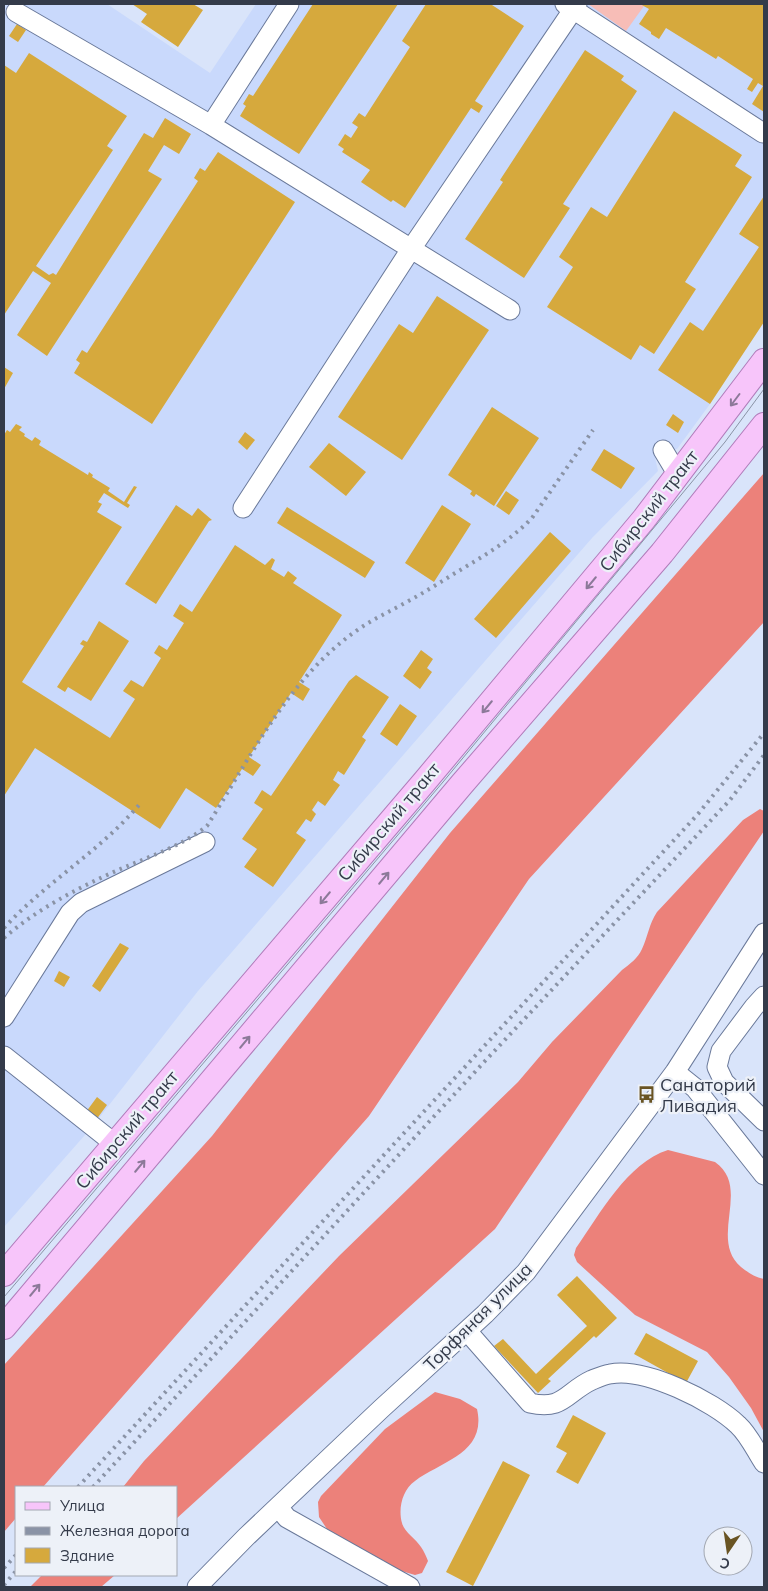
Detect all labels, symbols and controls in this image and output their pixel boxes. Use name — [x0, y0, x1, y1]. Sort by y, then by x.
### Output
one-way arrow — [730, 393, 740, 407]
street label: Сибирский тракт — [594, 445, 704, 576]
one-way arrow — [586, 576, 597, 589]
one-way arrow — [481, 700, 492, 713]
street label: Сибирский тракт — [332, 757, 446, 886]
one-way arrow — [378, 871, 389, 884]
one-way arrow — [319, 891, 331, 904]
one-way arrow — [239, 1035, 251, 1048]
street label: Сибирский тракт — [70, 1065, 184, 1194]
place label: Санаторий Ливадия — [660, 1073, 756, 1117]
bus stop icon: Санаторий Ливадия — [636, 1085, 656, 1105]
one-way arrow — [134, 1160, 145, 1173]
street label: Торфяная улица — [418, 1257, 537, 1376]
one-way arrow — [29, 1284, 40, 1297]
legend — [15, 1486, 178, 1576]
text: Улица — [59, 1496, 105, 1515]
text: Железная дорога — [60, 1521, 190, 1540]
north arrow — [703, 1526, 753, 1576]
text: Здание — [60, 1546, 114, 1565]
text: С — [718, 1554, 732, 1574]

